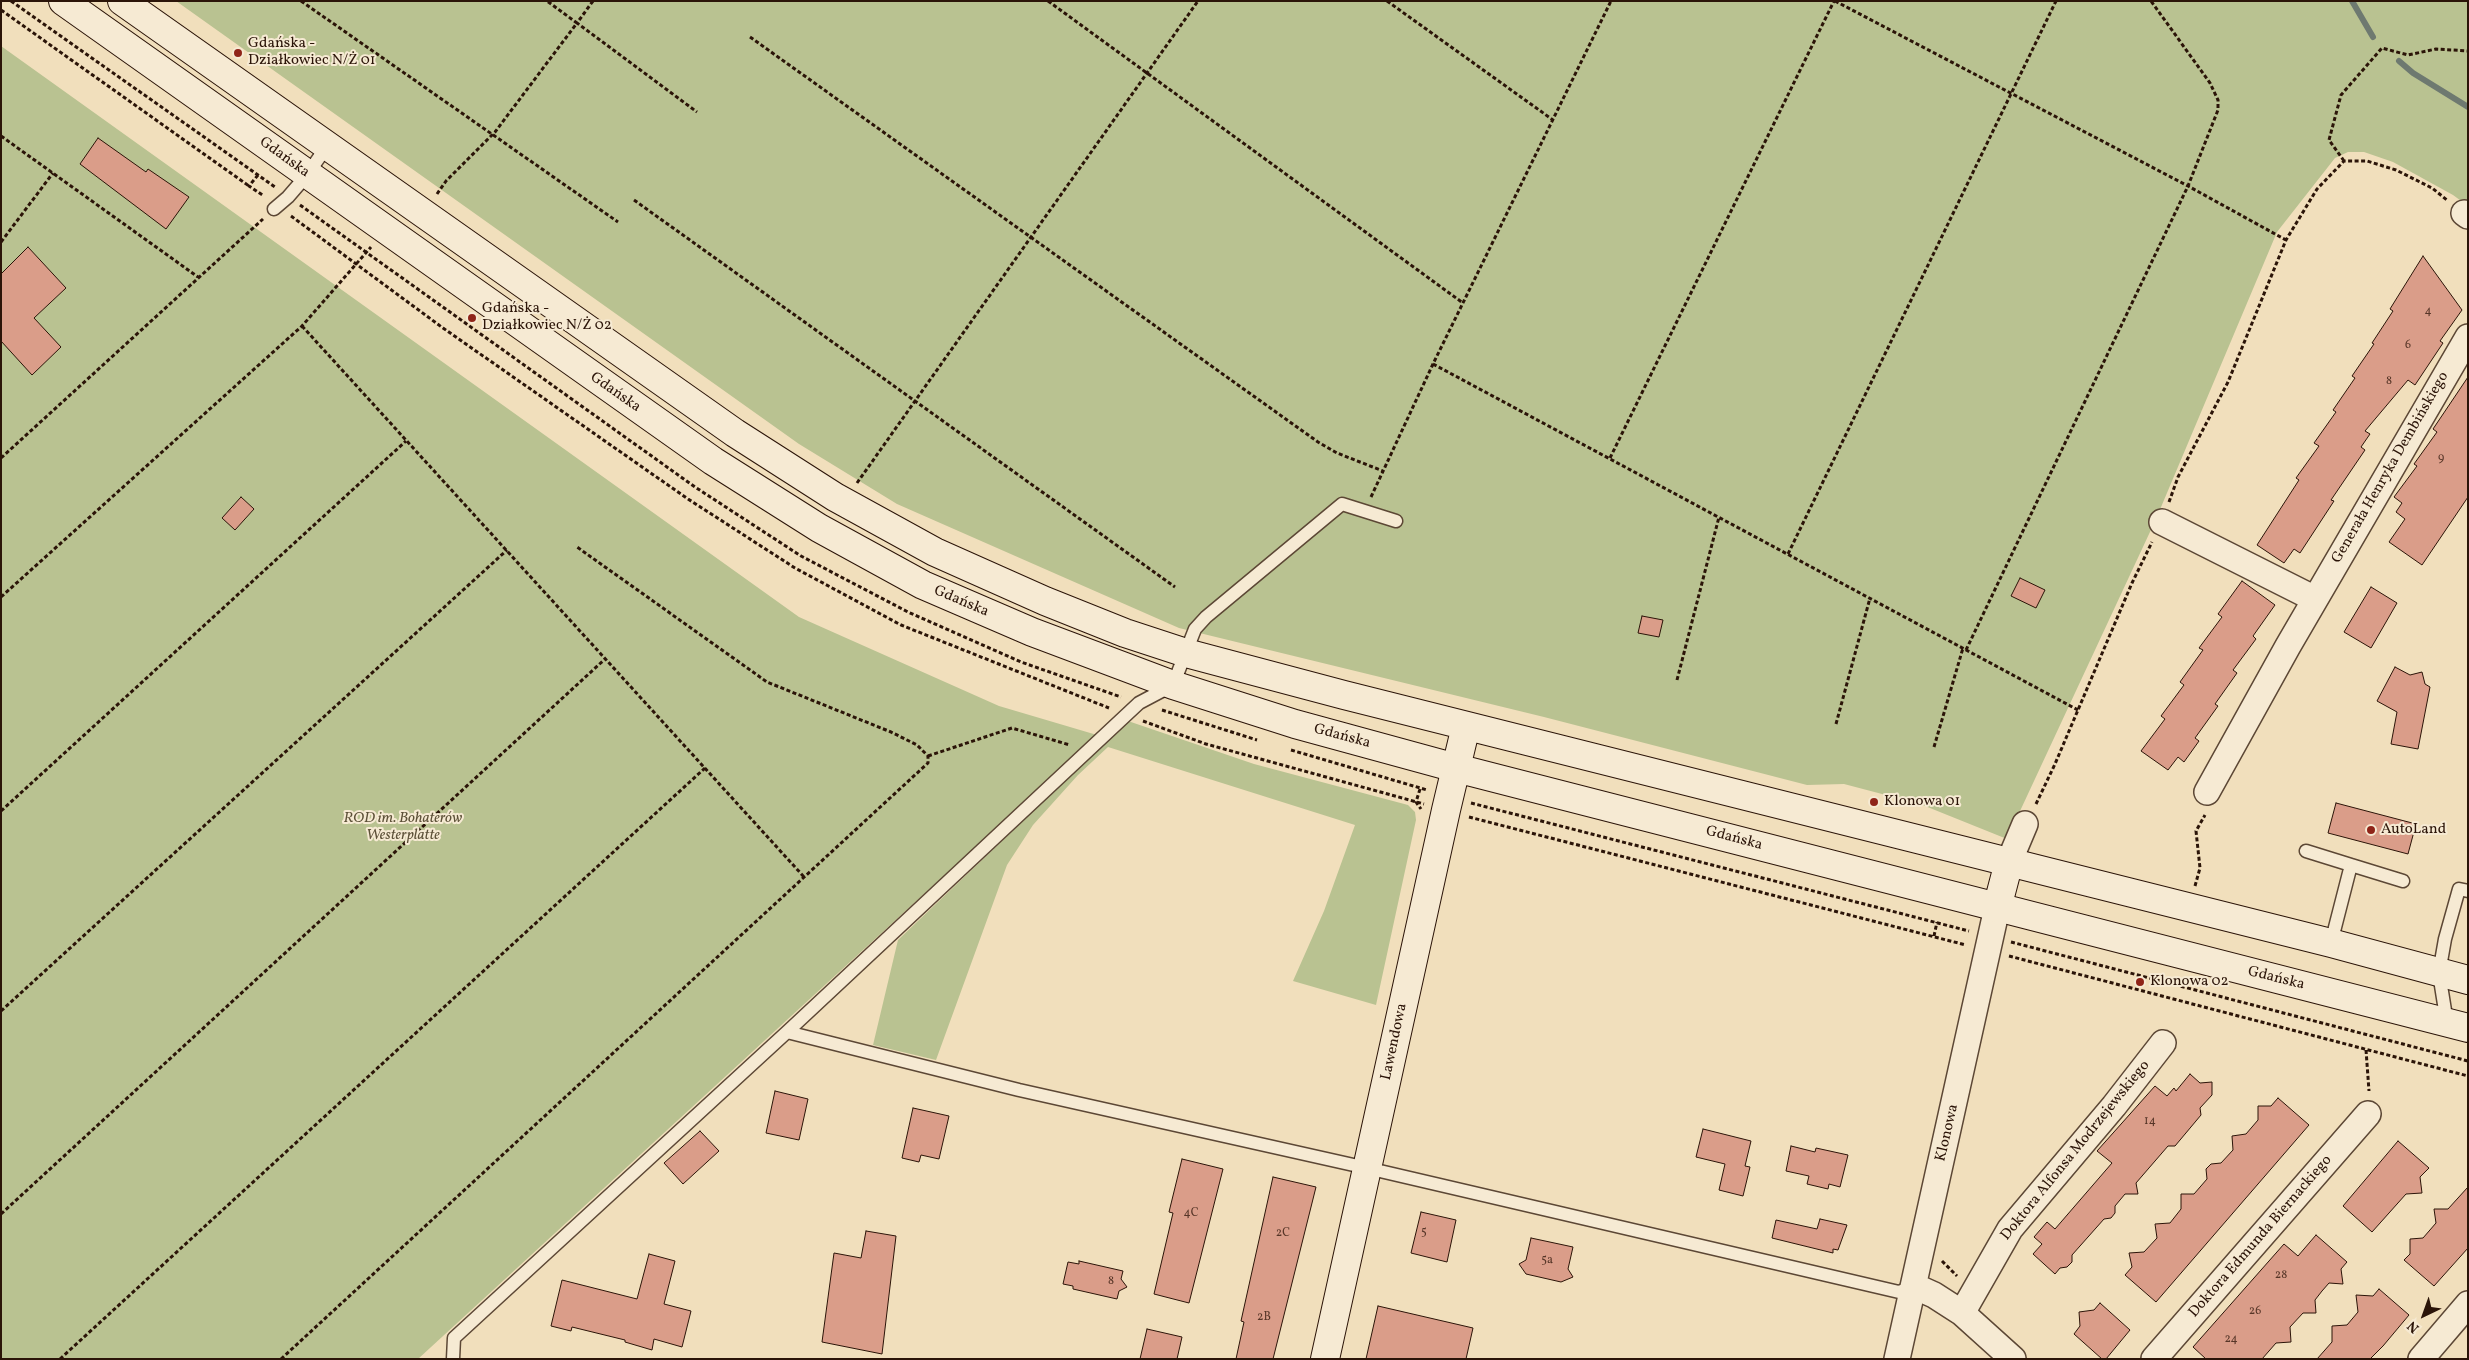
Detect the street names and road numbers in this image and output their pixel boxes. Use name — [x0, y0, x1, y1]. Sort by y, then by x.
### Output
street label: Gdańska — [255, 134, 313, 182]
street label: Gdańska — [586, 369, 644, 417]
street label: Generała Henryka Dembińskiego — [2329, 369, 2453, 567]
street label: Gdańska — [931, 582, 991, 622]
street label: Gdańska — [1312, 721, 1372, 753]
street label: Gdańska — [1704, 823, 1764, 855]
street label: Gdańska — [2246, 963, 2306, 995]
street label: Lawendowa — [1378, 1002, 1412, 1082]
street label: Doktora Alfonsa Modrzejewskiego — [1998, 1057, 2154, 1245]
street label: Klonowa — [1933, 1102, 1963, 1164]
street label: Doktora Edmunda Biernackiego — [2186, 1152, 2336, 1322]

